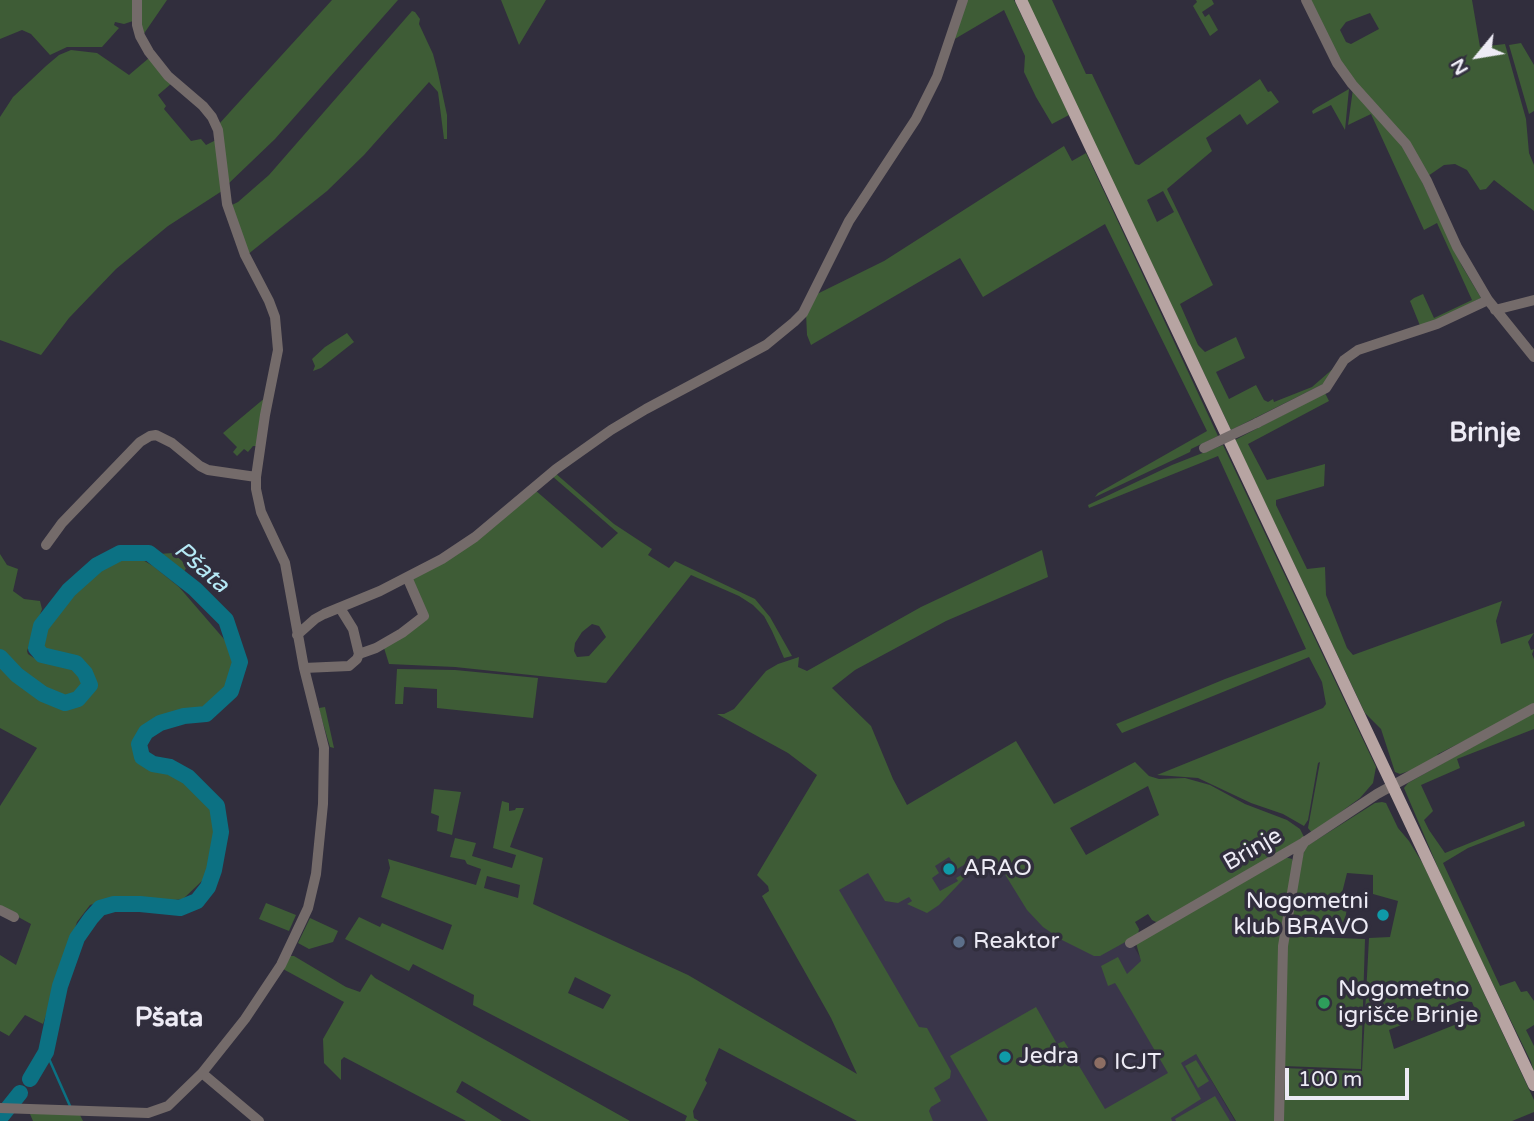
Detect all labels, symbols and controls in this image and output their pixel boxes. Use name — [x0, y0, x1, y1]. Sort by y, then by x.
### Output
north arrow — [1443, 21, 1513, 91]
text: N — [1446, 54, 1473, 79]
district label: Brinje — [1449, 418, 1521, 450]
water label: Pšata — [168, 536, 234, 600]
street label: Brinje — [1219, 822, 1287, 878]
place label: ARAO — [963, 855, 1032, 883]
marker: ARAO — [941, 861, 957, 877]
place label: Nogometni klub BRAVO — [1233, 888, 1369, 942]
marker: Nogometni klub BRAVO — [1375, 907, 1391, 923]
place label: Reaktor — [973, 928, 1059, 956]
marker: Reaktor — [951, 934, 967, 950]
place label: Nogometno igrišče Brinje — [1338, 976, 1478, 1030]
marker: Nogometno igrišče Brinje — [1316, 995, 1332, 1011]
district label: Pšata — [135, 1003, 203, 1035]
place label: Jedra — [1019, 1043, 1079, 1071]
marker: Jedra — [997, 1049, 1013, 1065]
place label: ICJT — [1114, 1049, 1161, 1077]
scale bar — [1289, 1054, 1413, 1098]
marker: ICJT — [1092, 1055, 1108, 1071]
text: 100 m — [1298, 1067, 1362, 1092]

